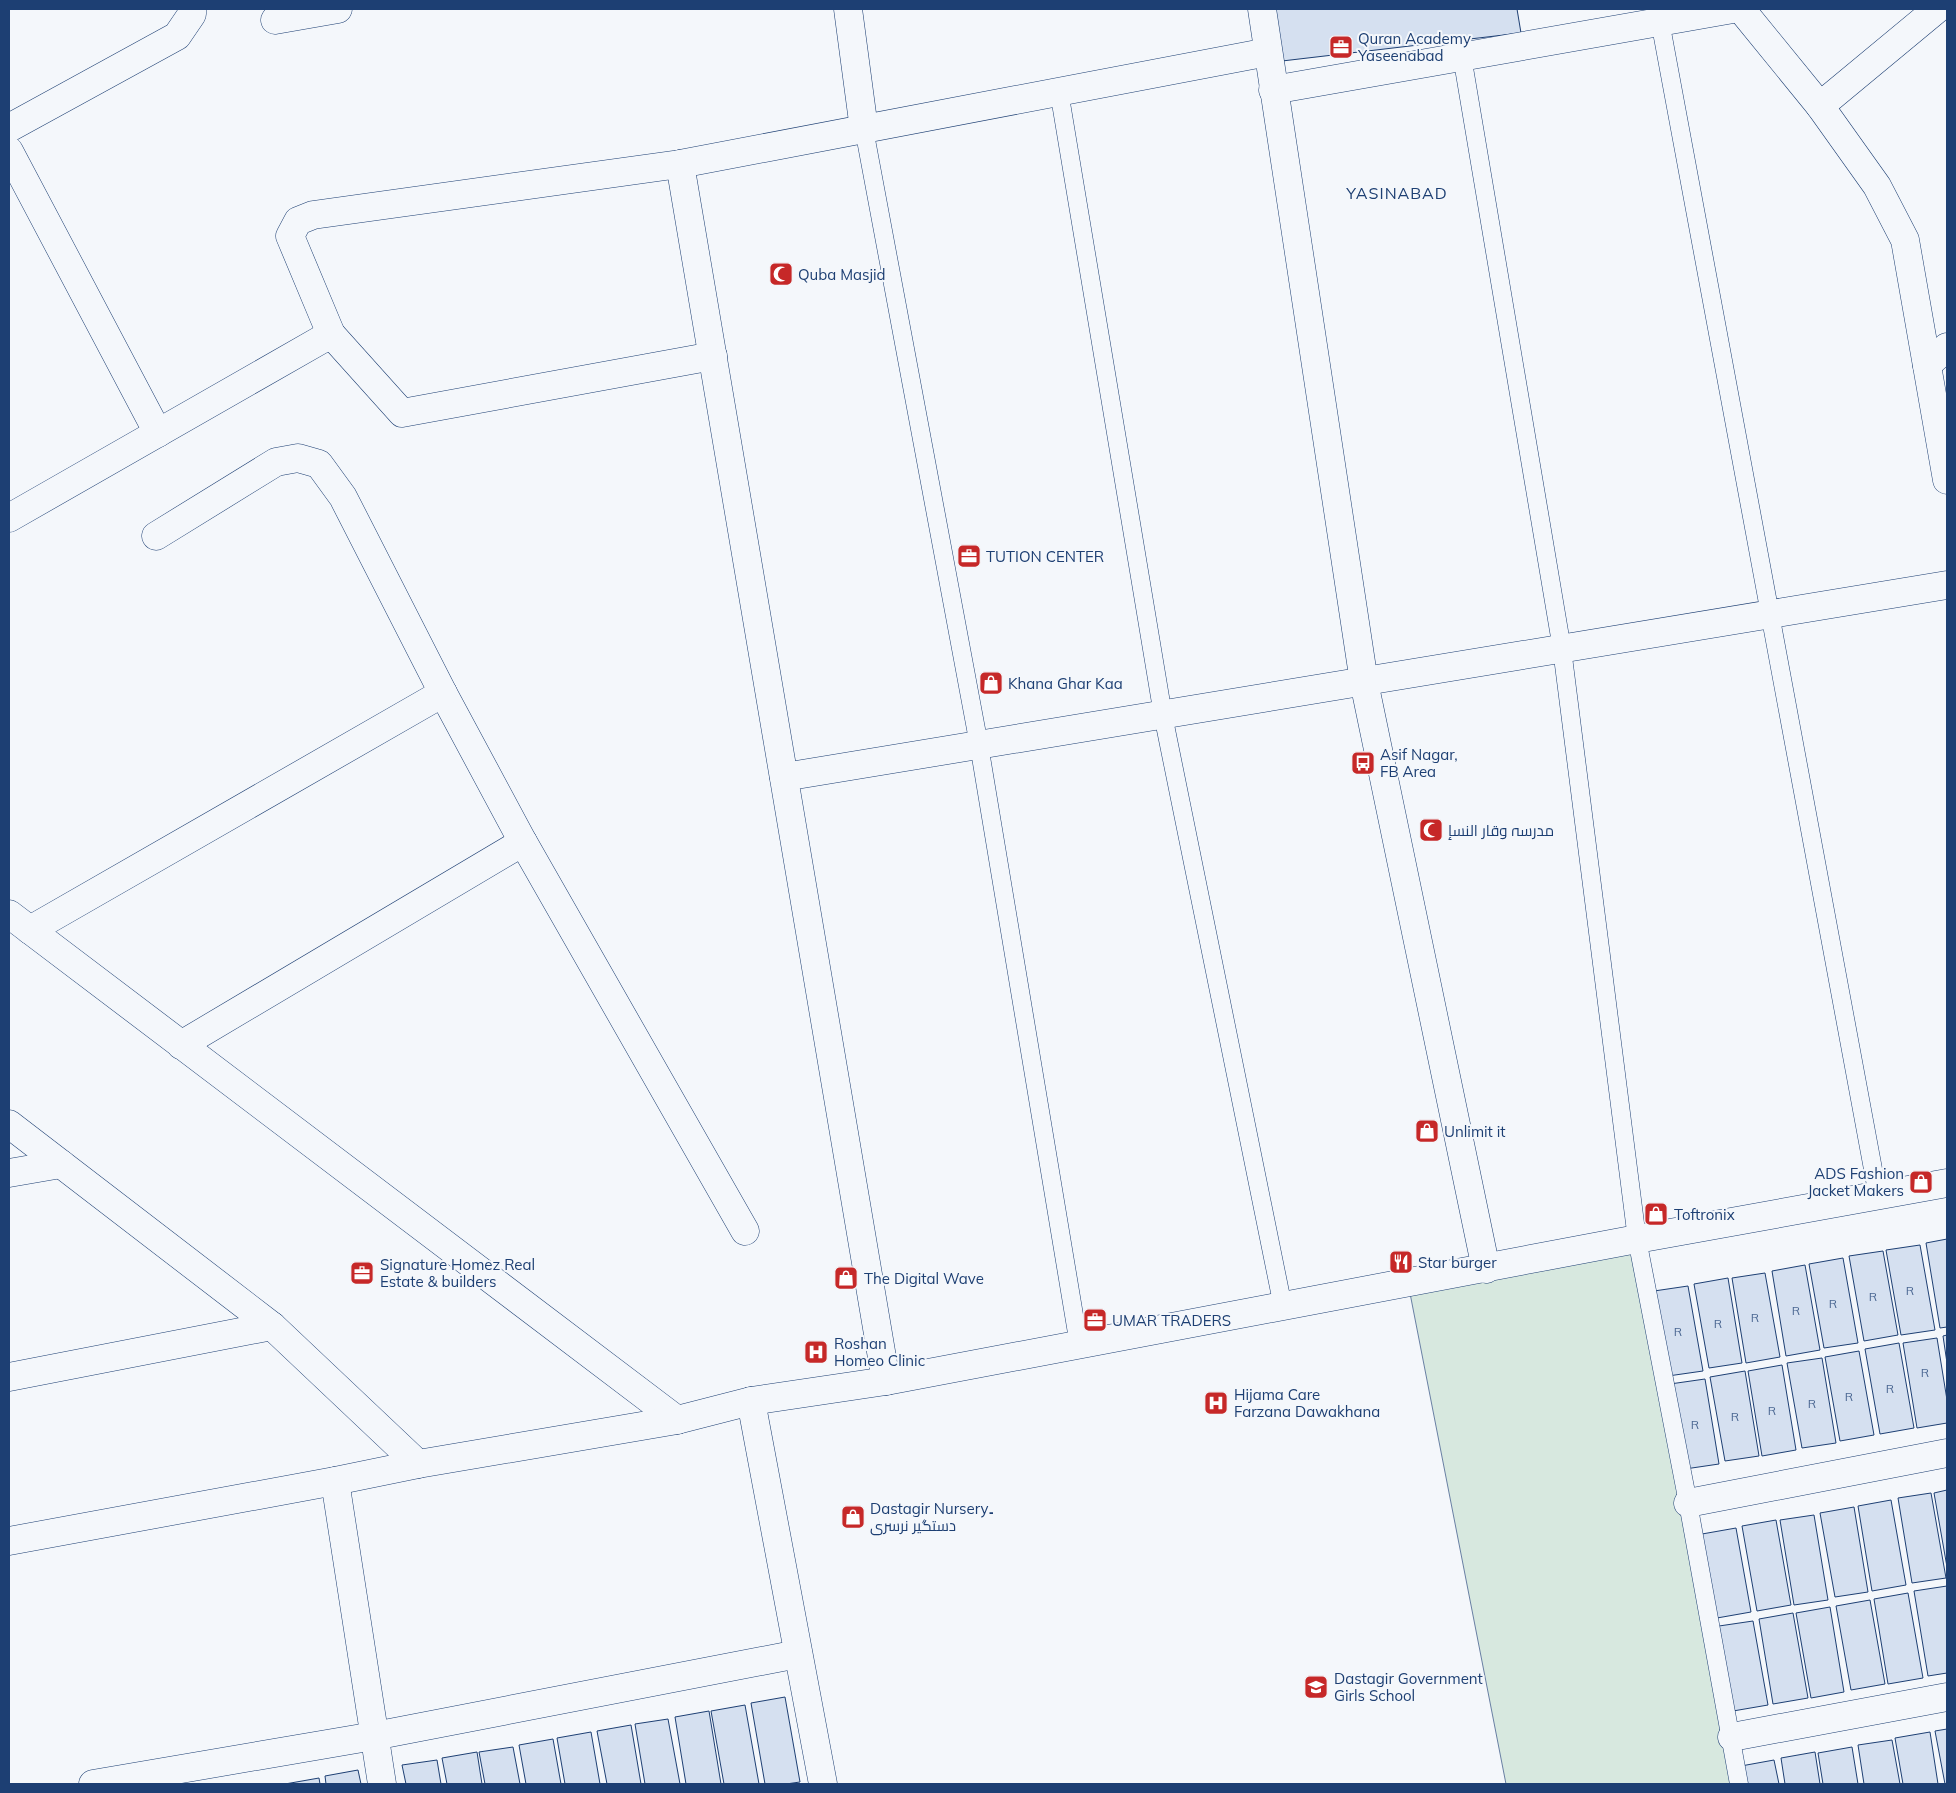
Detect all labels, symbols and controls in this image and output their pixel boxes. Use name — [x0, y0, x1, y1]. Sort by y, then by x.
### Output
place label: Quran Academy Yaseenabad — [1357, 29, 1471, 65]
office icon: Quran Academy Yaseenabad — [1328, 34, 1354, 60]
district label: YASINABAD — [1345, 183, 1448, 203]
mosque icon: Quba Masjid — [768, 261, 794, 287]
place label: Quba Masjid — [798, 265, 886, 284]
office icon: TUTION CENTER — [956, 543, 982, 569]
place label: TUTION CENTER — [986, 547, 1104, 566]
shop icon: Khana Ghar Kaa — [978, 670, 1004, 696]
place label: Khana Ghar Kaa — [1008, 674, 1123, 693]
place label: Asif Nagar, FB Area — [1380, 745, 1458, 781]
bus stop icon: Asif Nagar, FB Area — [1350, 750, 1376, 776]
mosque icon: مدرسہ وقار النسإ — [1418, 817, 1444, 843]
place label: مدرسہ وقار النسإ — [1448, 821, 1554, 840]
shop icon: Unlimit it — [1414, 1118, 1440, 1144]
place label: Unlimit it — [1444, 1122, 1506, 1141]
place label: ADS Fashion Jacket Makers — [1807, 1164, 1904, 1200]
shop icon: ADS Fashion Jacket Makers — [1908, 1169, 1934, 1195]
shop icon: Toftronix — [1643, 1201, 1669, 1227]
place label: Toftronix — [1674, 1205, 1735, 1224]
restaurant icon: Star burger — [1388, 1249, 1414, 1275]
place label: Star burger — [1418, 1253, 1497, 1272]
place label: Signature Homez Real Estate & builders — [380, 1255, 535, 1291]
office icon: Signature Homez Real Estate & builders — [349, 1260, 375, 1286]
shop icon: The Digital Wave — [833, 1265, 859, 1291]
place label: The Digital Wave — [864, 1269, 984, 1288]
house number: R — [1906, 1283, 1914, 1298]
house number: R — [1869, 1289, 1877, 1304]
house number: R — [1829, 1296, 1837, 1311]
house number: R — [1792, 1303, 1800, 1318]
office icon: UMAR TRADERS — [1082, 1307, 1108, 1333]
house number: R — [1751, 1310, 1759, 1325]
place label: UMAR TRADERS — [1112, 1311, 1231, 1330]
house number: R — [1714, 1316, 1722, 1331]
house number: R — [1674, 1324, 1682, 1339]
place label: Roshan Homeo Clinic — [834, 1334, 925, 1370]
hospital icon: Roshan Homeo Clinic — [803, 1339, 829, 1365]
house number: R — [1921, 1365, 1929, 1380]
house number: R — [1886, 1381, 1894, 1396]
place label: Hijama Care Farzana Dawakhana — [1234, 1385, 1380, 1421]
house number: R — [1845, 1389, 1853, 1404]
hospital icon: Hijama Care Farzana Dawakhana — [1203, 1390, 1229, 1416]
house number: R — [1808, 1396, 1816, 1411]
house number: R — [1768, 1403, 1776, 1418]
house number: R — [1731, 1409, 1739, 1424]
house number: R — [1691, 1417, 1699, 1432]
place label: Dastagir Nursery۔ دستگیر نرسری — [870, 1499, 994, 1536]
shop icon: Dastagir Nursery۔ دستگیر نرسری — [840, 1504, 866, 1530]
place label: Dastagir Government Girls School — [1334, 1669, 1483, 1705]
school or university icon: Dastagir Government Girls School — [1303, 1674, 1329, 1700]

